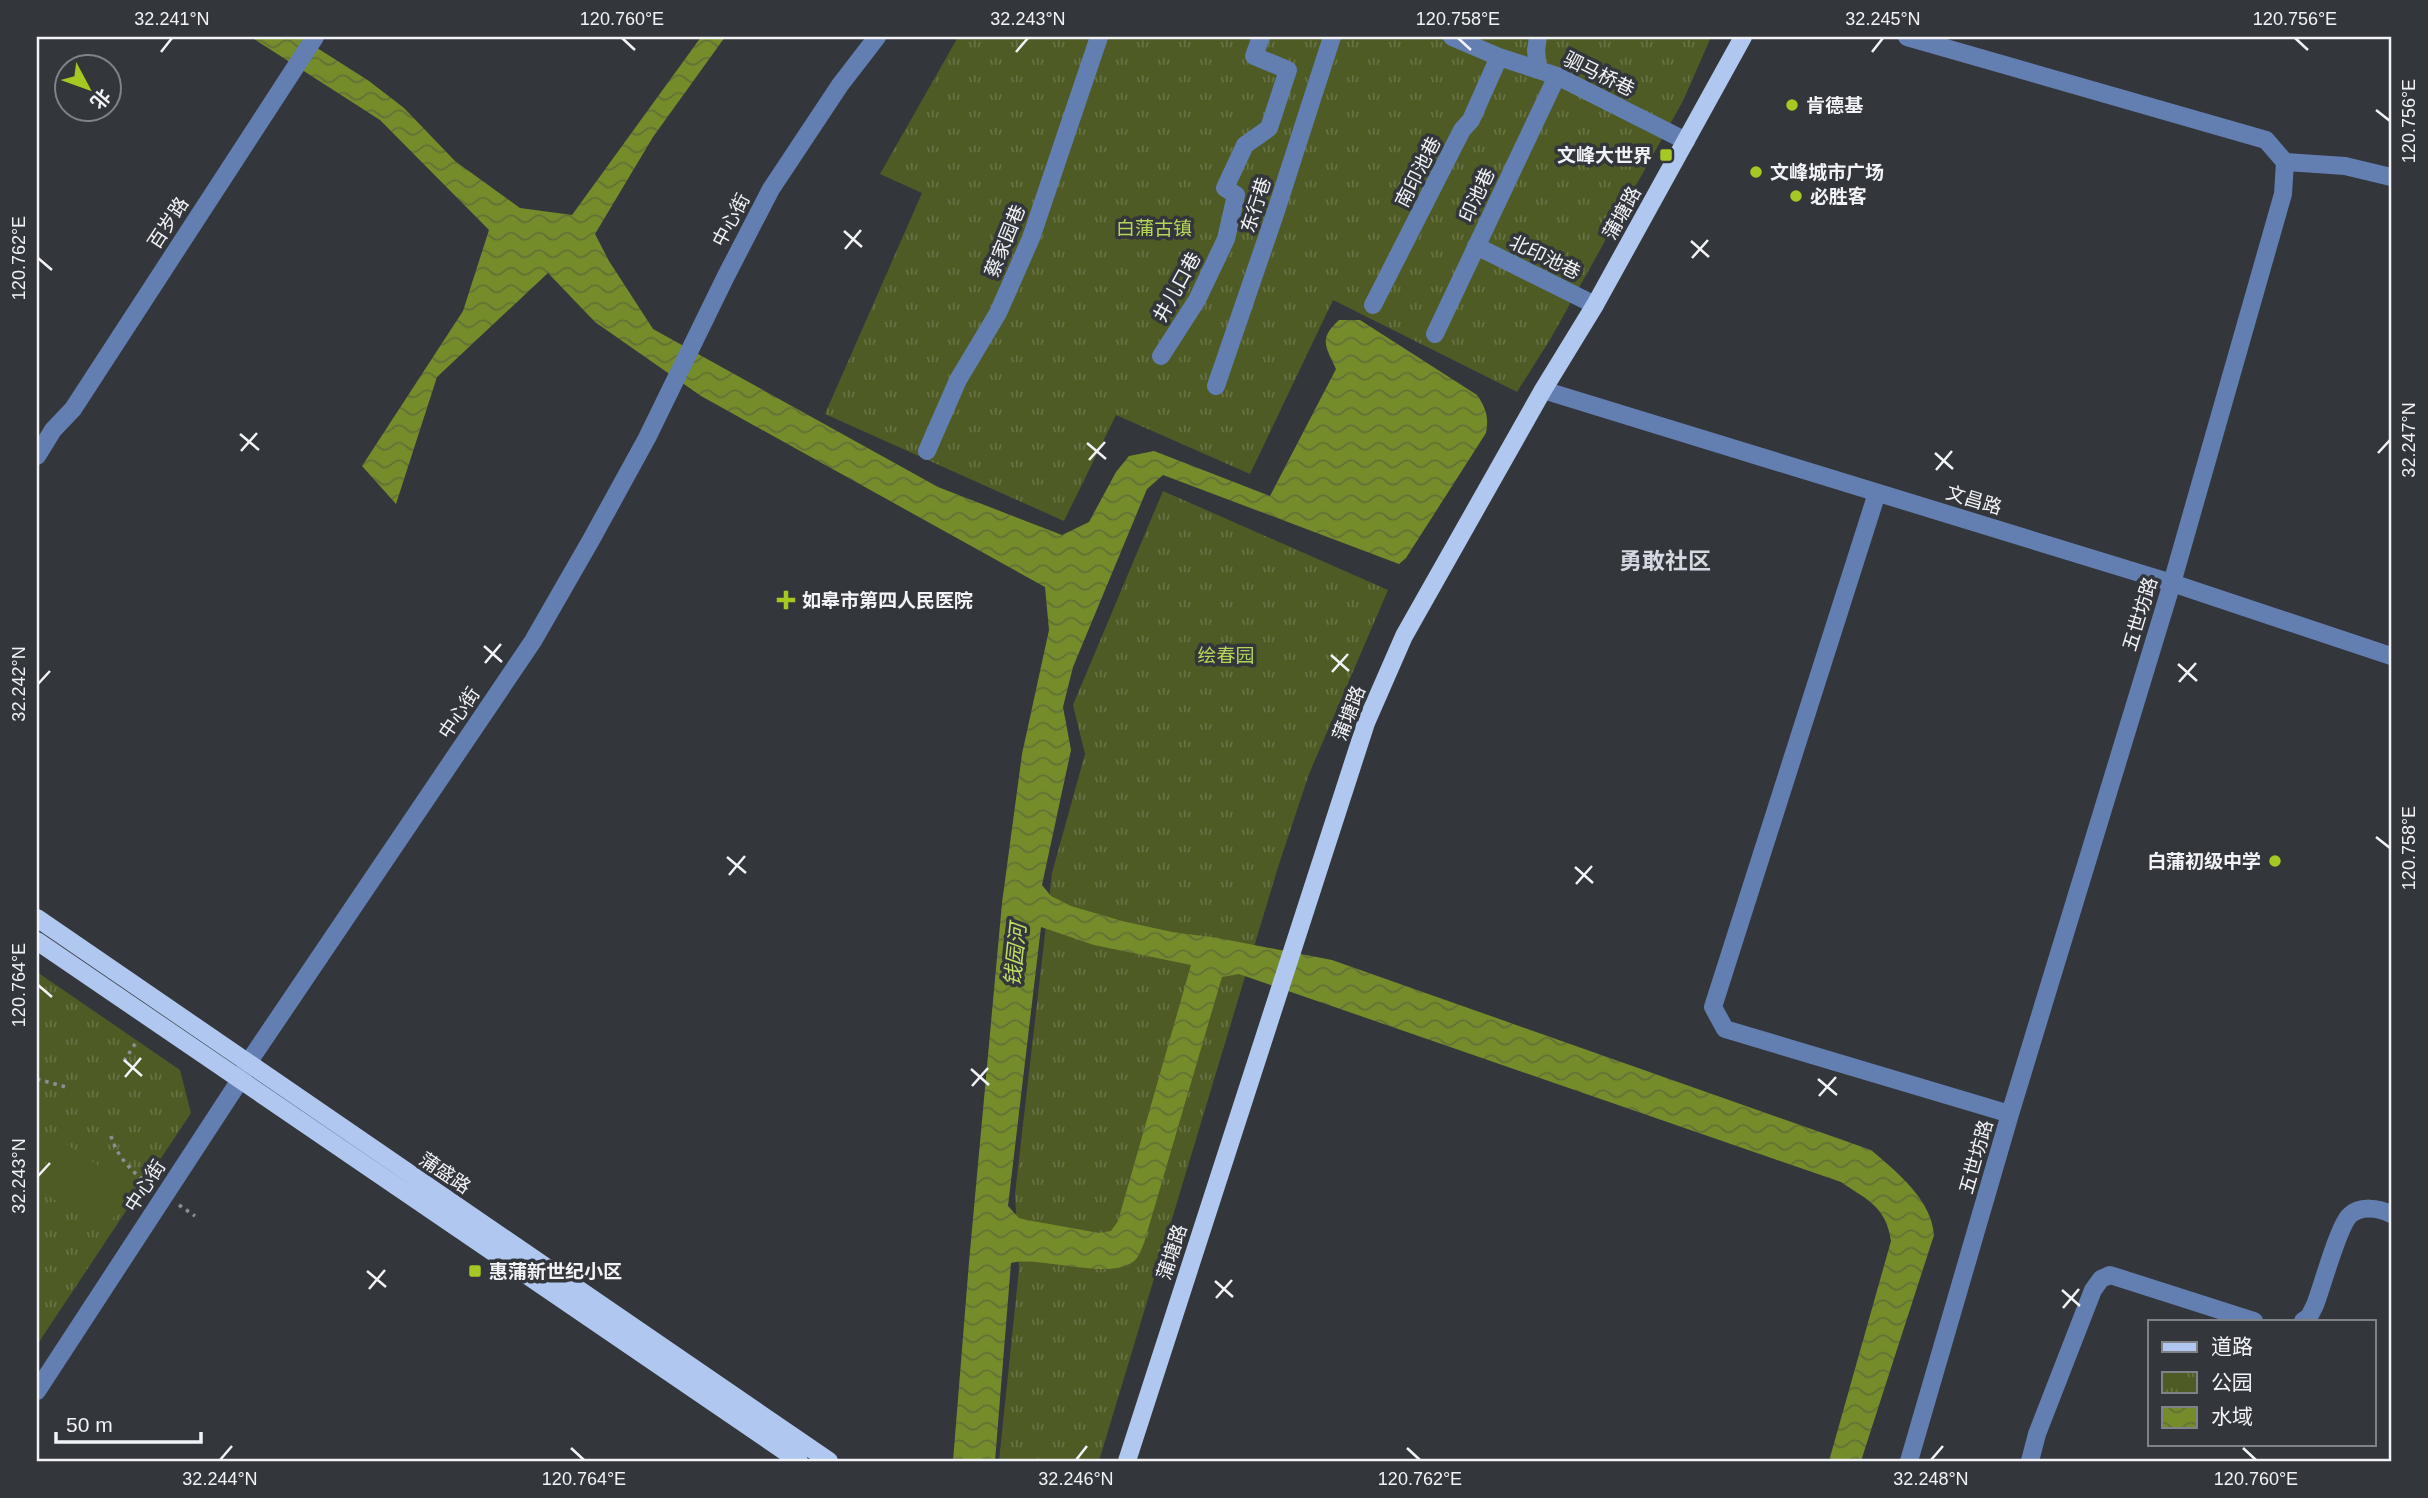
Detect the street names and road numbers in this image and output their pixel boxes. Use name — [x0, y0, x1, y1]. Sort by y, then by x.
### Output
street label: 驷马桥巷 — [1560, 48, 1638, 100]
street label: 南印池巷 — [1391, 133, 1445, 211]
street label: 印池巷 — [1455, 165, 1499, 225]
street label: 东行巷 — [1237, 175, 1275, 235]
street label: 蒲塘路 — [1599, 183, 1645, 243]
street label: 中心街 — [708, 190, 754, 250]
street label: 百岁路 — [144, 193, 192, 253]
street label: 蔡家园巷 — [981, 202, 1029, 280]
street label: 北印池巷 — [1506, 231, 1584, 283]
street label: 井儿口巷 — [1149, 249, 1205, 325]
street label: 文昌路 — [1944, 482, 2004, 518]
street label: 五世坊路 — [2119, 575, 2161, 653]
street label: 中心街 — [434, 683, 484, 743]
street label: 蒲塘路 — [1329, 683, 1369, 743]
street label: 五世坊路 — [1955, 1118, 1997, 1196]
street label: 蒲盛路 — [415, 1148, 475, 1198]
street label: 中心街 — [121, 1156, 169, 1216]
street label: 蒲塘路 — [1153, 1222, 1191, 1282]

